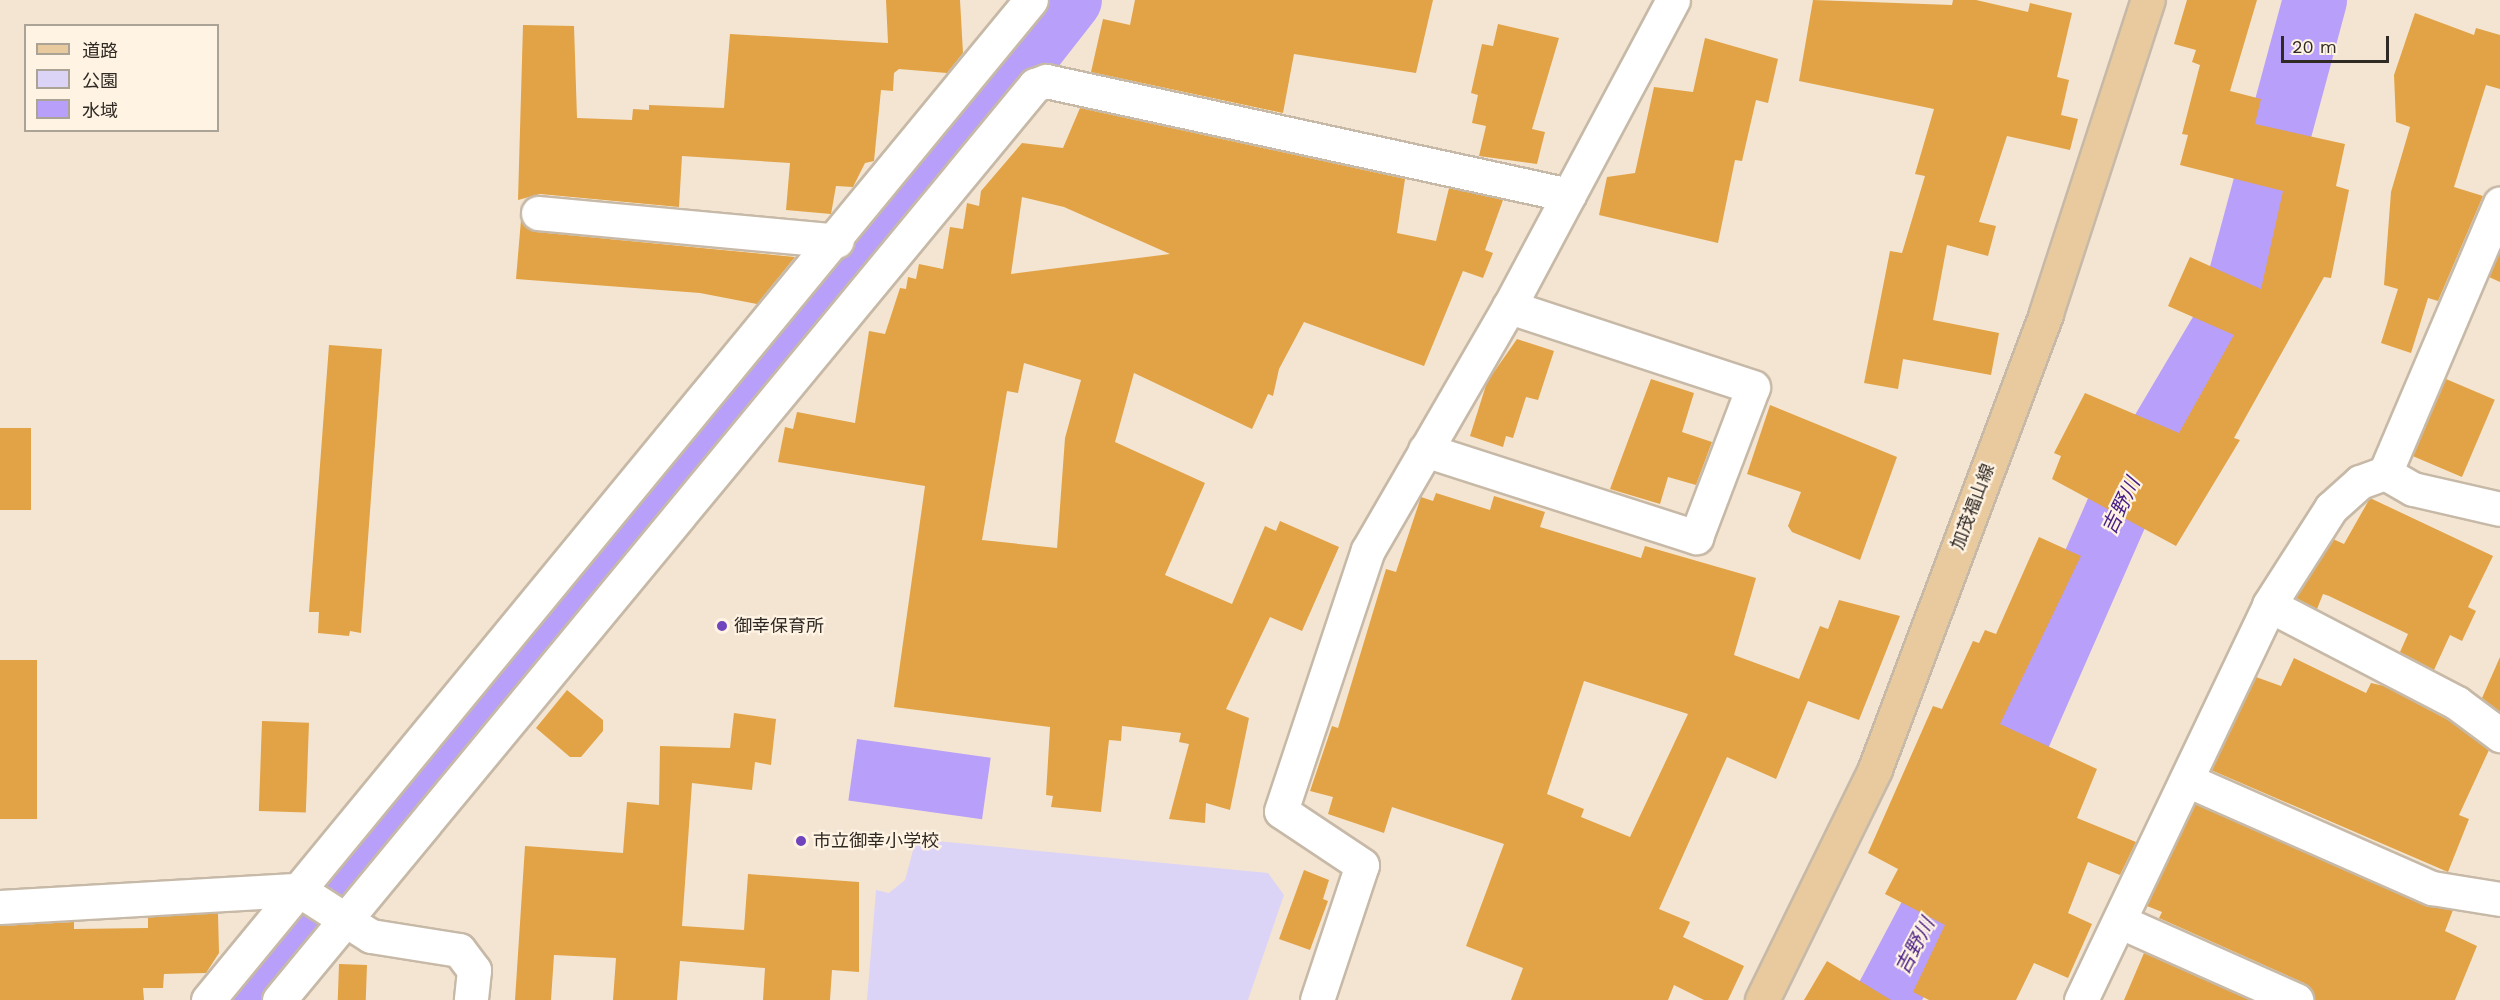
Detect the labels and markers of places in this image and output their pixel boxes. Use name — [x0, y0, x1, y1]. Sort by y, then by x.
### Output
place label: 御幸保育所 — [734, 615, 824, 637]
marker: 御幸保育所 — [715, 619, 729, 633]
place label: 市立御幸小学校 — [813, 830, 939, 852]
marker: 市立御幸小学校 — [794, 834, 808, 848]

